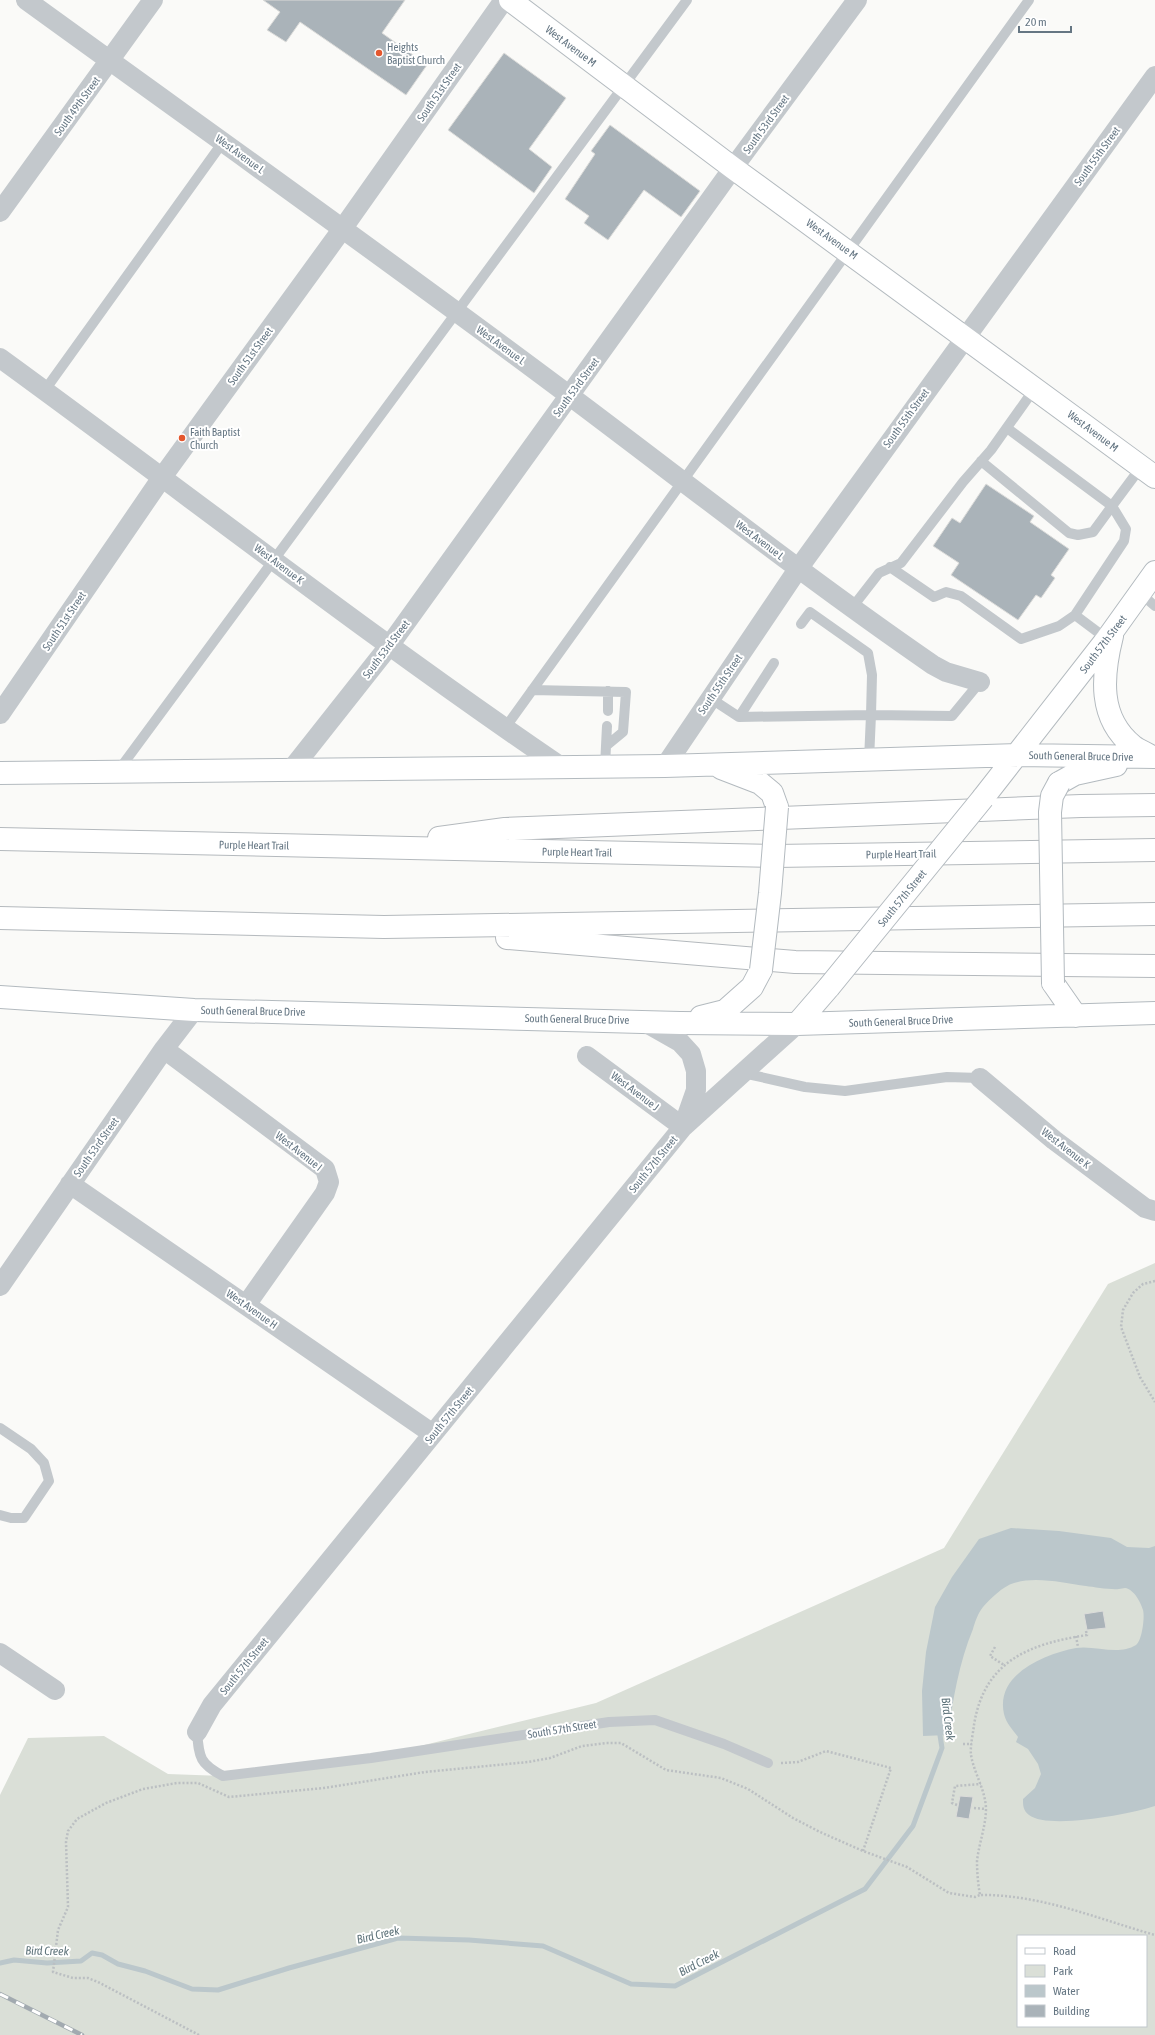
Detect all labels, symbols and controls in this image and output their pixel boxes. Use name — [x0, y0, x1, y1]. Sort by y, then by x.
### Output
scale bar — [1019, 8, 1071, 34]
text: 20 m — [1025, 15, 1047, 29]
street label: West Avenue M — [543, 23, 599, 69]
place label: Heights Baptist Church — [387, 41, 445, 66]
marker: Heights Baptist Church — [374, 48, 384, 58]
street label: South 51st Street — [415, 61, 463, 123]
street label: South 49th Street — [52, 74, 102, 138]
street label: South 53rd Street — [741, 92, 791, 156]
street label: South 55th Street — [1072, 124, 1122, 188]
street label: West Avenue L — [213, 132, 267, 176]
street label: West Avenue M — [804, 216, 860, 262]
street label: West Avenue L — [474, 323, 528, 367]
street label: South 51st Street — [225, 325, 275, 387]
street label: South 53rd Street — [551, 355, 601, 419]
street label: South 55th Street — [881, 386, 931, 450]
street label: West Avenue M — [1065, 408, 1121, 454]
place label: Faith Baptist Church — [190, 426, 240, 451]
marker: Faith Baptist Church — [177, 433, 187, 443]
street label: West Avenue L — [733, 518, 787, 563]
street label: West Avenue K — [252, 542, 306, 587]
street label: South 51st Street — [40, 589, 88, 653]
street label: South 57th Street — [1077, 613, 1129, 675]
street label: South 53rd Street — [360, 618, 412, 680]
street label: South 55th Street — [696, 652, 744, 716]
street label: South General Bruce Drive — [1029, 749, 1133, 763]
street label: Purple Heart Trail — [219, 838, 289, 852]
street label: Purple Heart Trail — [542, 845, 612, 859]
street label: Purple Heart Trail — [866, 847, 936, 861]
street label: South 57th Street — [875, 867, 929, 929]
street label: South General Bruce Drive — [201, 1004, 305, 1018]
street label: South General Bruce Drive — [525, 1012, 629, 1026]
street label: South General Bruce Drive — [849, 1013, 953, 1029]
street label: West Avenue J — [609, 1069, 661, 1113]
street label: South 53rd Street — [71, 1115, 121, 1179]
street label: West Avenue K — [1039, 1125, 1093, 1171]
street label: West Avenue I — [273, 1129, 325, 1173]
street label: South 57th Street — [626, 1133, 680, 1195]
street label: West Avenue H — [224, 1287, 280, 1331]
street label: South 57th Street — [422, 1384, 476, 1446]
street label: South 57th Street — [217, 1635, 271, 1697]
water label: Bird Creek — [938, 1697, 958, 1742]
street label: South 57th Street — [527, 1718, 597, 1740]
water label: Bird Creek — [355, 1923, 401, 1947]
legend — [1017, 1935, 1147, 2027]
water label: Bird Creek — [25, 1944, 70, 1958]
text: Road — [1053, 1944, 1076, 1958]
water label: Bird Creek — [676, 1947, 722, 1979]
text: Park — [1053, 1964, 1074, 1978]
text: Water — [1053, 1984, 1080, 1998]
text: Building — [1053, 2004, 1091, 2018]

